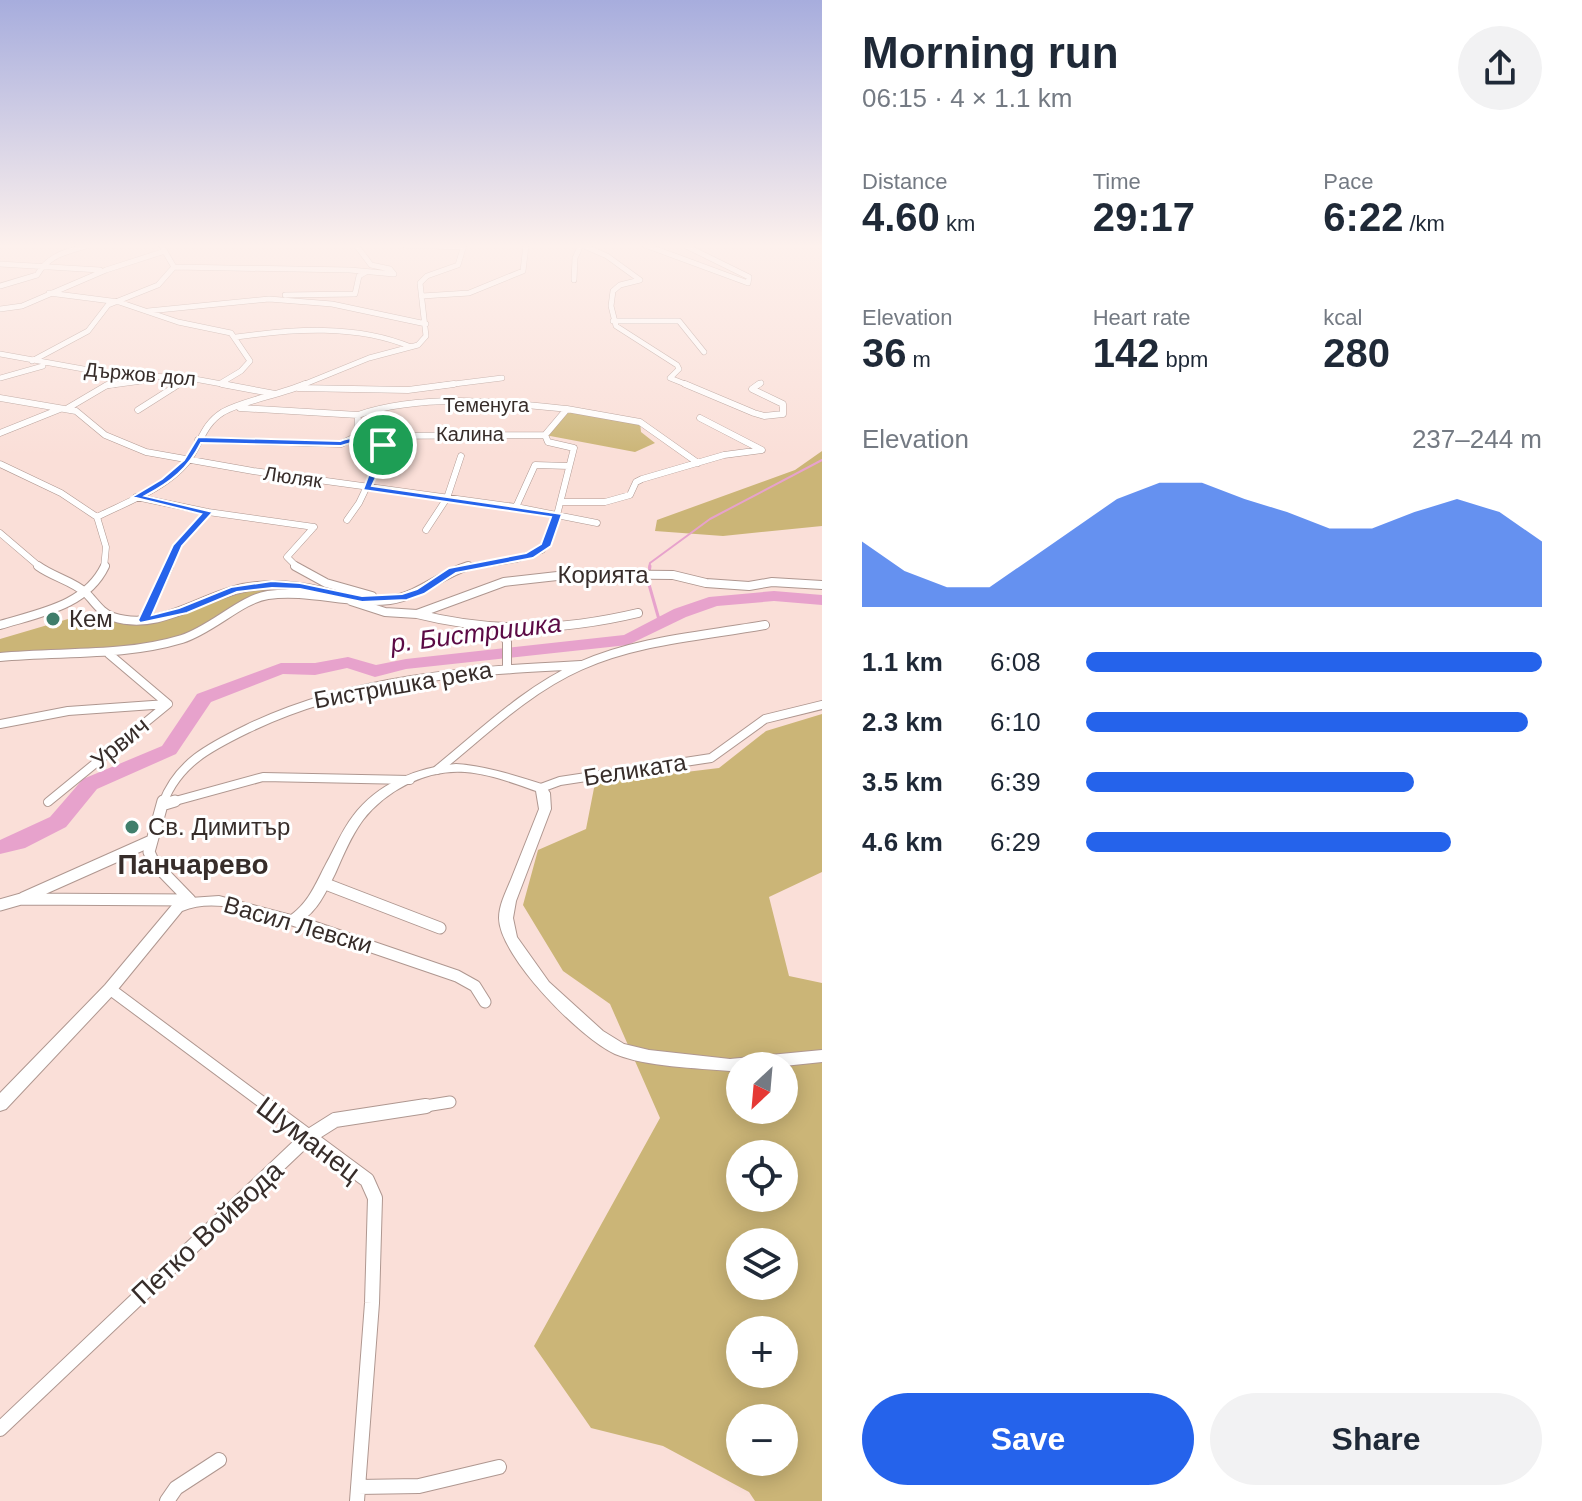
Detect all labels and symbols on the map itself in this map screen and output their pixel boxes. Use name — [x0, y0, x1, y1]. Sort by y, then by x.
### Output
street label: Държов дол — [83, 358, 197, 390]
street label: Теменуга — [443, 394, 530, 416]
pin — [349, 411, 417, 479]
street label: Калина — [436, 423, 505, 445]
street label: Люляк — [262, 462, 324, 492]
street label: Корията — [557, 561, 649, 588]
place label: Кем — [69, 605, 113, 632]
water label: р. Бистришка — [388, 608, 563, 658]
marker: Кем — [44, 610, 62, 628]
street label: Бистришка река — [312, 655, 495, 713]
street label: Урвич — [85, 711, 154, 774]
street label: Беликата — [582, 748, 689, 791]
place label: Св. Димитър — [148, 813, 290, 840]
marker: Св. Димитър — [123, 818, 141, 836]
district label: Панчарево — [117, 849, 269, 880]
street label: Васил Левски — [221, 890, 375, 959]
north arrow — [726, 1052, 798, 1124]
street label: Шуманец — [251, 1091, 366, 1188]
street label: Петко Войвода — [126, 1154, 289, 1310]

